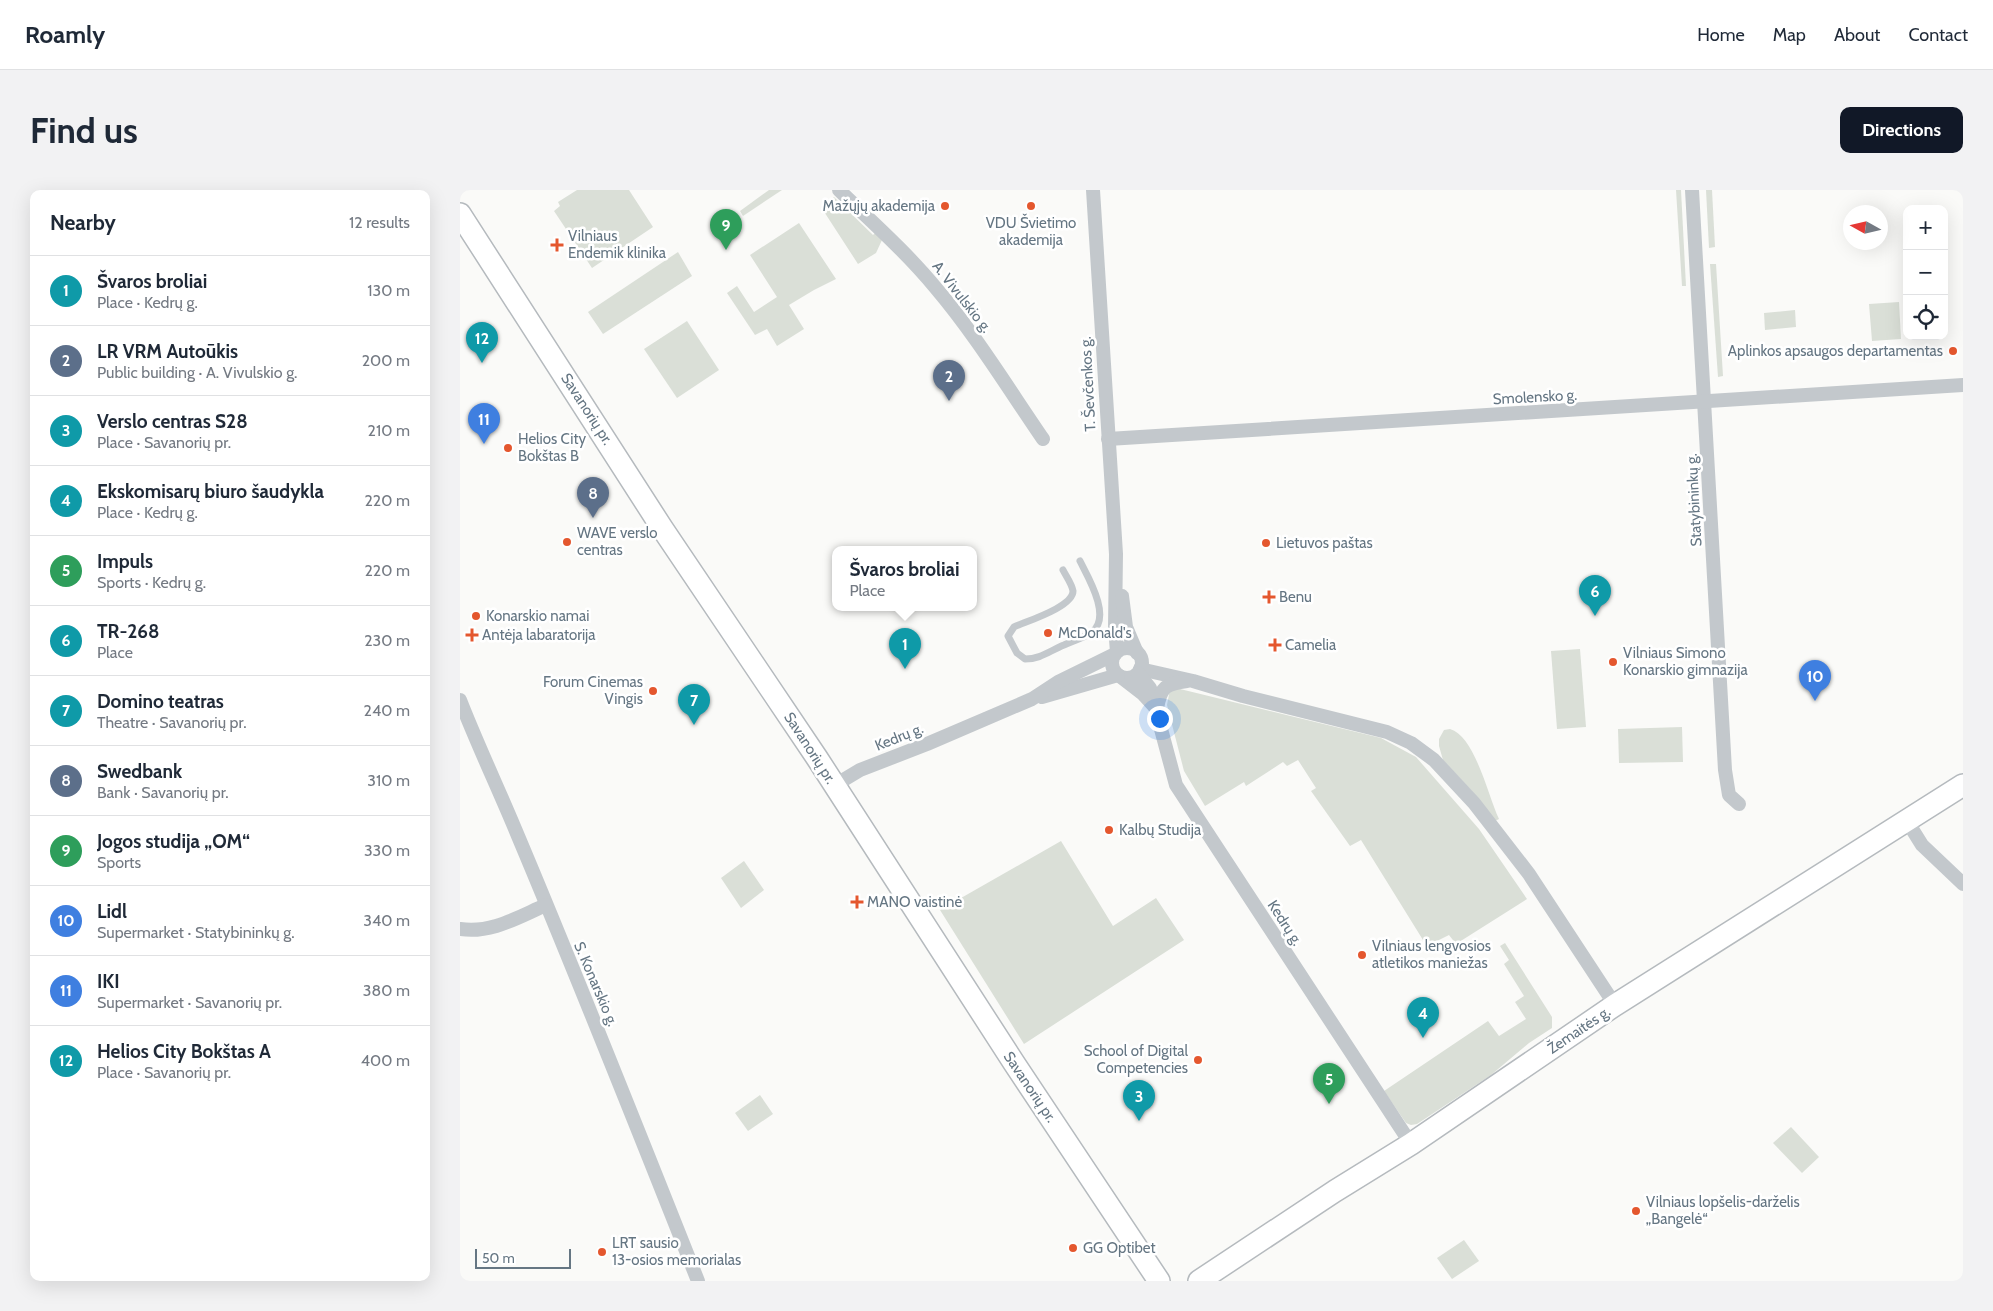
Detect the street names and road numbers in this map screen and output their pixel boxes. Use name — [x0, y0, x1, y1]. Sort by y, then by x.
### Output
street label: A. Vivulskio g. — [928, 258, 996, 336]
street label: T. Ševčenkos g. — [1076, 336, 1099, 432]
street label: Savanorių pr. — [557, 370, 617, 448]
street label: Smolensko g. — [1492, 386, 1578, 408]
street label: Statybininkų g. — [1683, 453, 1705, 547]
street label: Savanorių pr. — [780, 709, 840, 787]
street label: Kedrų g. — [872, 719, 926, 755]
street label: Kedrų g. — [1264, 897, 1306, 949]
street label: S. Konarskio g. — [570, 939, 622, 1029]
street label: Žemaitės g. — [1544, 1002, 1614, 1058]
street label: Savanorių pr. — [1000, 1048, 1060, 1126]

